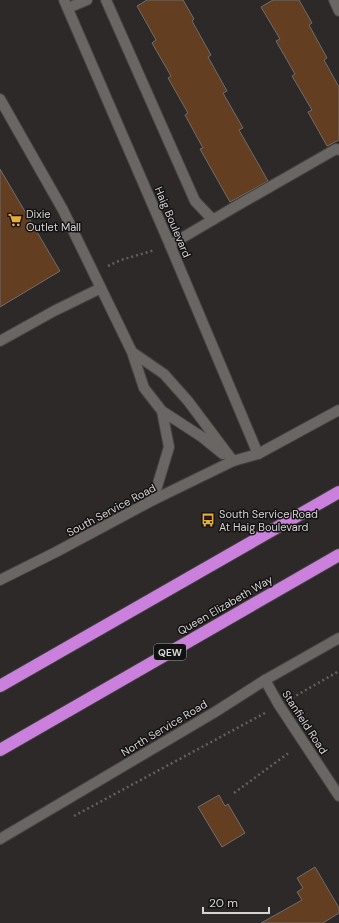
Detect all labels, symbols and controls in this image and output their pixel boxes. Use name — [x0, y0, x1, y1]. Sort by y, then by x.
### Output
street label: Haig Boulevard — [152, 185, 194, 260]
place label: Dixie Outlet Mall — [26, 207, 81, 234]
supermarket icon: Dixie Outlet Mall — [7, 212, 23, 228]
street label: South Service Road — [64, 481, 158, 539]
place label: South Service Road At Haig Boulevard — [219, 507, 318, 534]
bus stop icon: South Service Road At Haig Boulevard — [200, 512, 216, 528]
street label: Queen Elizabeth Way — [175, 572, 275, 638]
road number: QEW — [154, 644, 186, 660]
street label: Stanfield Road — [279, 687, 331, 757]
street label: North Service Road — [118, 697, 210, 759]
scale bar — [203, 889, 269, 915]
text: 20 m — [209, 895, 238, 911]

